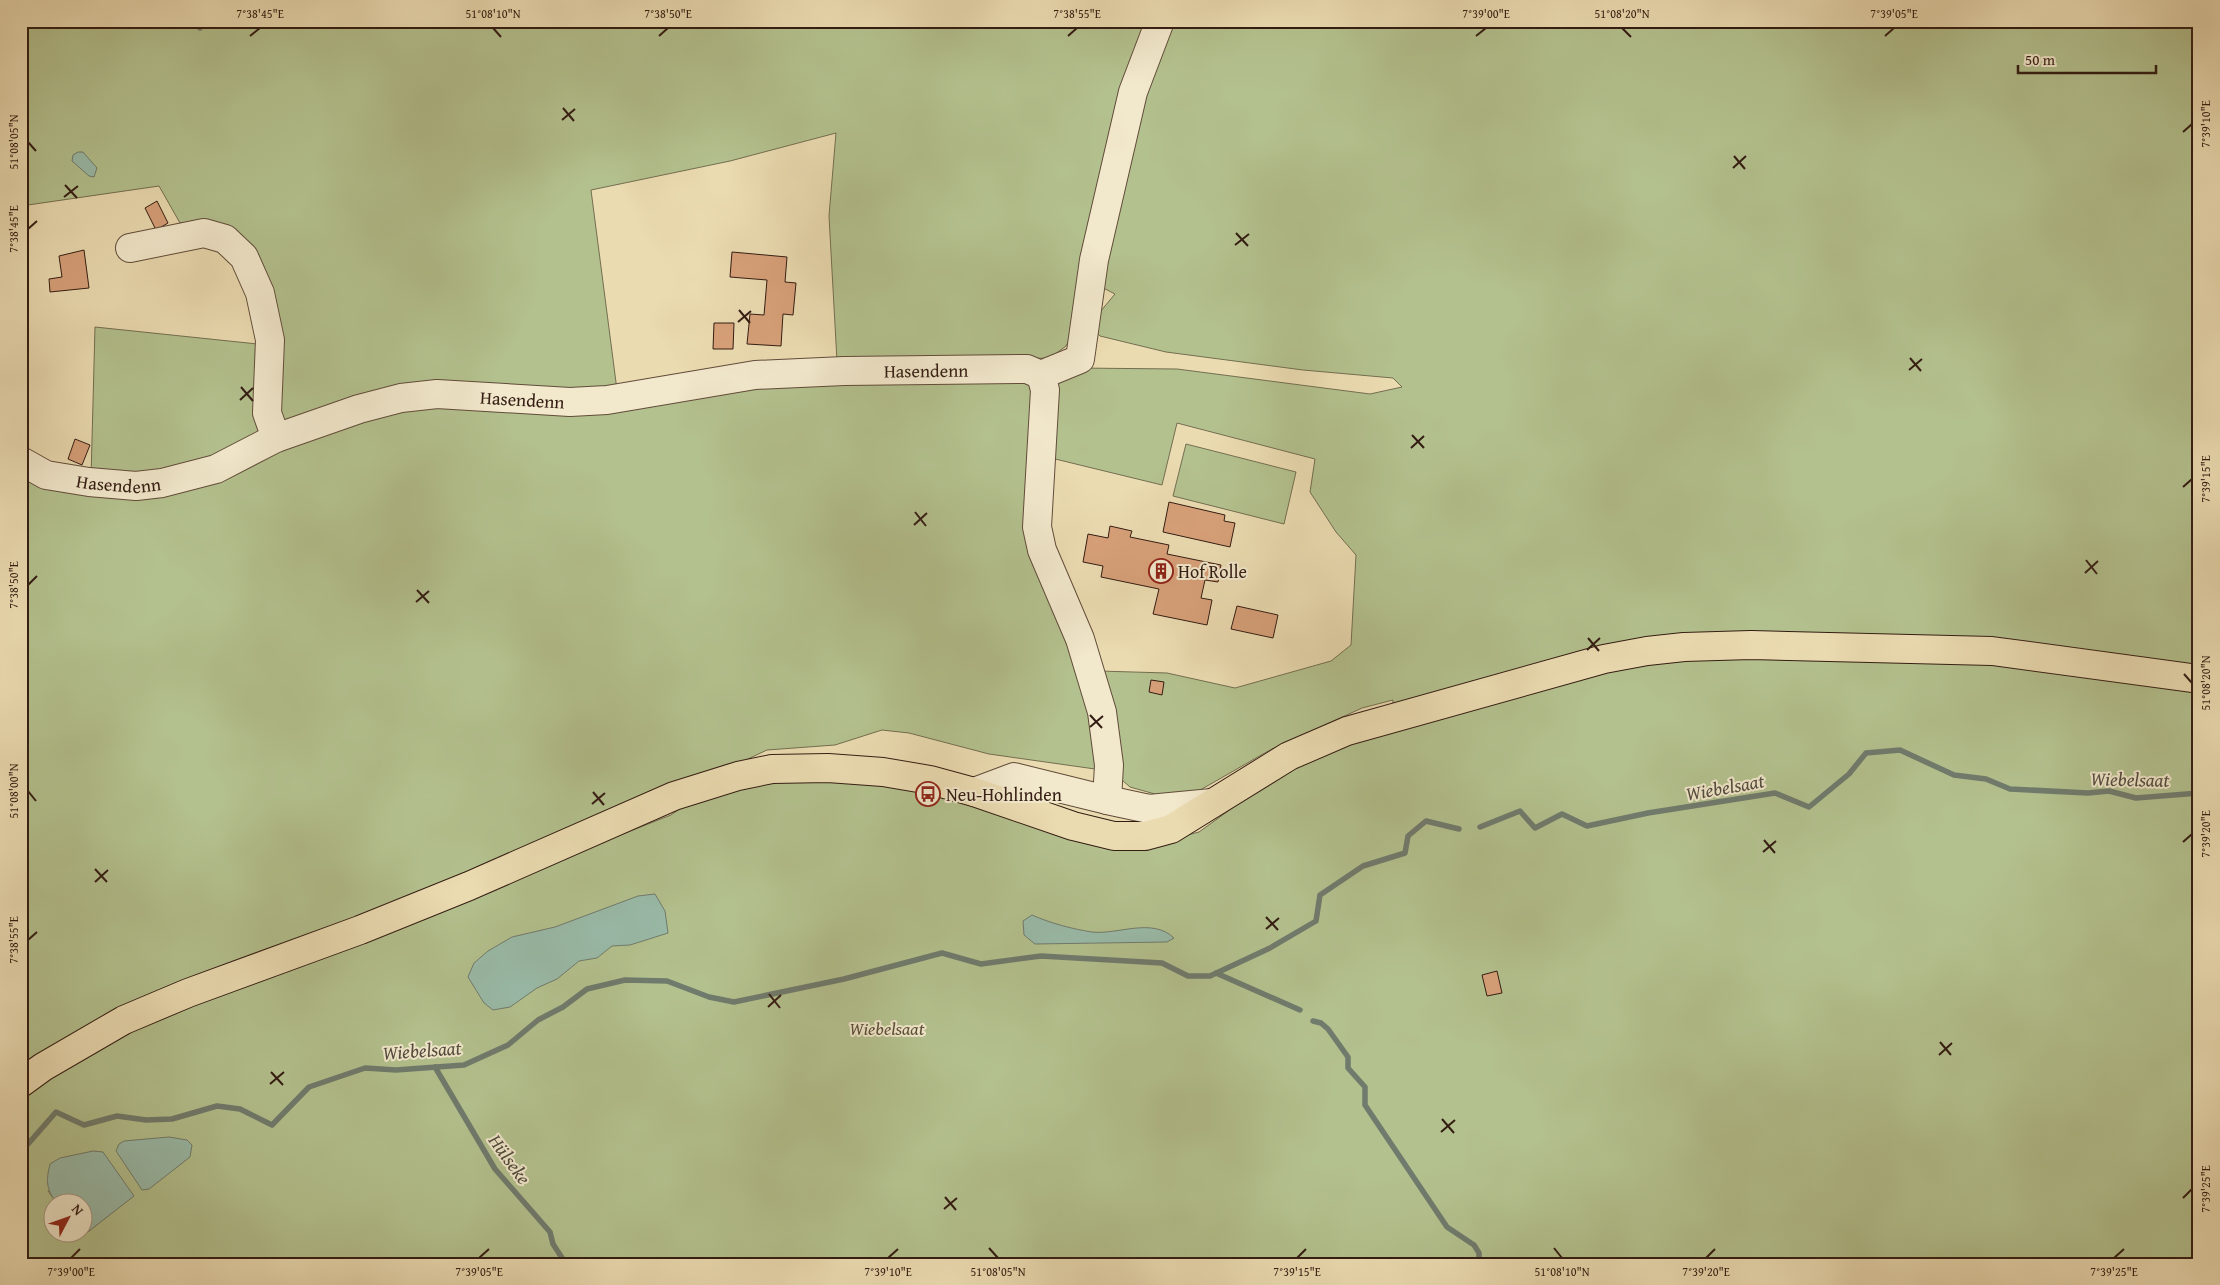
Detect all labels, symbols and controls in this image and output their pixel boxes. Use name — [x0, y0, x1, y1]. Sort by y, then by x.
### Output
text: 7°38'45"E — [236, 5, 284, 22]
text: 51°08'10"N — [465, 5, 521, 22]
text: 7°38'50"E — [644, 5, 692, 22]
text: 7°38'55"E — [1053, 5, 1101, 22]
text: 7°39'00"E — [1462, 5, 1510, 22]
text: 51°08'20"N — [1594, 5, 1650, 22]
text: 7°39'05"E — [1870, 5, 1918, 22]
scale bar — [2018, 42, 2155, 74]
text: 50 m — [2025, 49, 2056, 70]
text: 7°39'10"E — [2197, 100, 2214, 148]
text: 51°08'05"N — [5, 114, 22, 170]
text: 7°38'45"E — [5, 205, 22, 253]
street label: Hasendenn — [884, 356, 968, 384]
street label: Hasendenn — [479, 383, 565, 415]
text: 7°39'15"E — [2197, 455, 2214, 503]
street label: Hasendenn — [75, 467, 162, 500]
building icon: Hof Rolle — [1148, 558, 1174, 584]
place label: Hof Rolle — [1178, 558, 1247, 585]
text: 7°38'50"E — [5, 561, 22, 609]
text: 51°08'20"N — [2197, 655, 2214, 711]
text: 51°08'00"N — [5, 763, 22, 819]
water label: Wiebelsaat — [2090, 764, 2171, 794]
water label: Wiebelsaat — [1684, 766, 1767, 808]
bus stop icon: Neu-Hohlinden — [915, 781, 941, 807]
place label: Neu-Hohlinden — [946, 781, 1062, 808]
text: 7°39'20"E — [2197, 810, 2214, 858]
text: 7°38'55"E — [5, 916, 22, 964]
park label: Wiebelsaat — [850, 1015, 925, 1042]
water label: Wiebelsaat — [382, 1033, 463, 1067]
water label: Hülseke — [481, 1127, 538, 1190]
text: 7°39'25"E — [2197, 1165, 2214, 1213]
north arrow — [42, 1192, 92, 1242]
text: N — [67, 1199, 89, 1220]
text: 7°39'00"E — [47, 1263, 95, 1280]
text: 7°39'05"E — [455, 1263, 503, 1280]
text: 7°39'10"E — [864, 1263, 912, 1280]
text: 51°08'05"N — [970, 1263, 1026, 1280]
text: 7°39'15"E — [1273, 1263, 1321, 1280]
text: 51°08'10"N — [1534, 1263, 1590, 1280]
text: 7°39'20"E — [1682, 1263, 1730, 1280]
text: 7°39'25"E — [2090, 1263, 2138, 1280]

